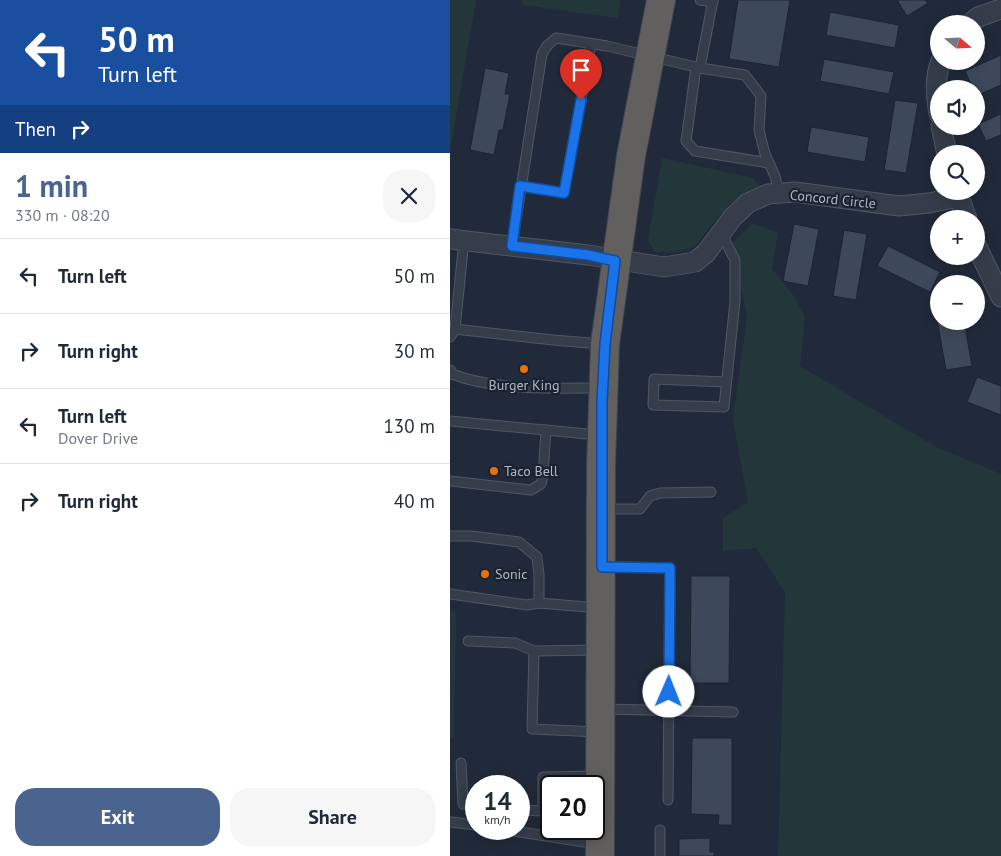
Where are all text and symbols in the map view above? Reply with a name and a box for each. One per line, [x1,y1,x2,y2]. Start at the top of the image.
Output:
north arrow [930,15,985,70]
map controls [930,15,985,330]
text: 50 m [98,16,175,62]
icon: left [15,20,80,85]
pin [560,49,602,100]
icon: arrive [567,56,595,84]
text: Turn left [98,60,177,88]
button: sound [930,80,985,135]
icon: right [66,115,94,143]
text: Then [15,117,56,141]
button: search [930,145,985,200]
text: 1 min [15,166,88,205]
button: close [383,170,435,222]
street label: Concord Circle [789,186,877,212]
text: 330 m · 08:20 [15,205,110,225]
button: + [930,210,985,265]
icon: left [15,262,43,290]
text: Turn left [58,264,127,288]
text: 50 m [394,264,435,288]
button: − [930,275,985,330]
icon: right [15,337,43,365]
text: Turn right [58,339,138,363]
text: 30 m [394,339,435,363]
marker: Burger King [518,363,530,375]
place label: Burger King [488,376,560,394]
text: Turn left [58,404,127,428]
icon: left [15,412,43,440]
text: 130 m [383,414,435,438]
text: Dover Drive [58,428,138,448]
place label: Taco Bell [504,462,558,480]
marker: Taco Bell [488,465,500,477]
icon: right [15,487,43,515]
text: Turn right [58,489,138,513]
text: 40 m [394,489,435,513]
place label: Sonic [495,565,528,583]
marker: Sonic [479,568,491,580]
position arrow [642,665,694,717]
speed limit sign: 20 [540,775,605,840]
text: 14 [483,785,512,817]
button: Exit [15,788,220,846]
button: Share [230,788,435,846]
text: km/h [484,812,511,827]

